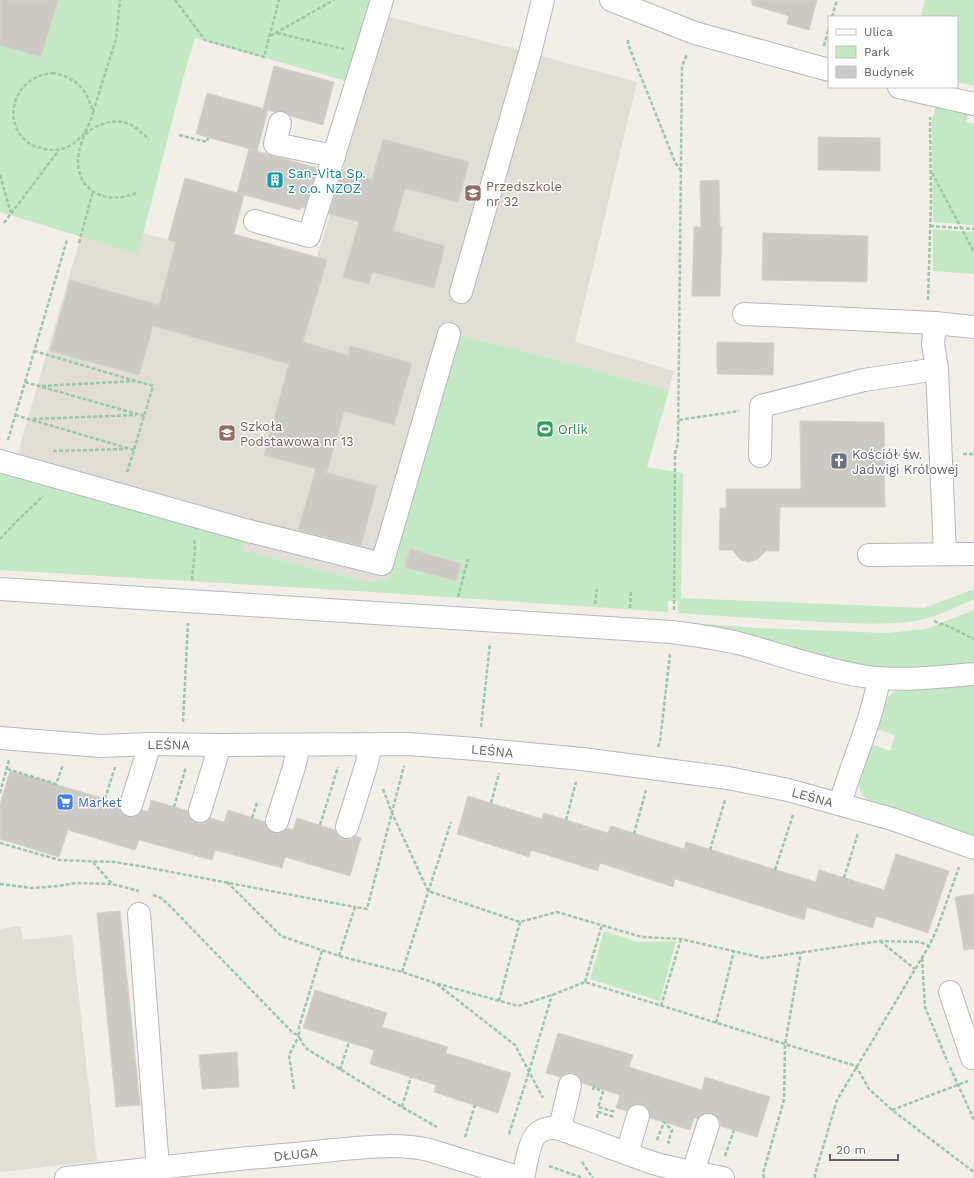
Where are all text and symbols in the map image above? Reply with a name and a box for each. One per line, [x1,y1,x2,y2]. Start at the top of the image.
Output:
legend [828,16,958,88]
text: Ulica [864,25,893,39]
text: Park [864,45,890,59]
text: Budynek [864,65,914,79]
place label: San-Vita Sp. z o.o. NZOZ [288,166,366,196]
building icon: San-Vita Sp. z o.o. NZOZ [265,170,285,190]
place label: Przedszkole nr 32 [486,179,562,209]
school or university icon: Przedszkole nr 32 [463,183,483,203]
place label: Szkoła Podstawowa nr 13 [240,419,354,449]
sports icon: Orlik [535,419,555,439]
place label: Orlik [558,422,588,437]
school or university icon: Szkoła Podstawowa nr 13 [217,423,237,443]
place label: Kościół św. Jadwigi Królowej [852,447,958,477]
church icon: Kościół św. Jadwigi Królowej [829,451,849,471]
street label: LEŚNA [147,736,190,753]
street label: LEŚNA [471,742,515,761]
street label: LEŚNA [790,784,835,810]
supermarket icon: Market [55,792,75,812]
place label: Market [78,795,122,810]
scale bar [830,1136,898,1162]
text: 20 m [836,1143,866,1157]
street label: DŁUGA [273,1145,319,1164]

